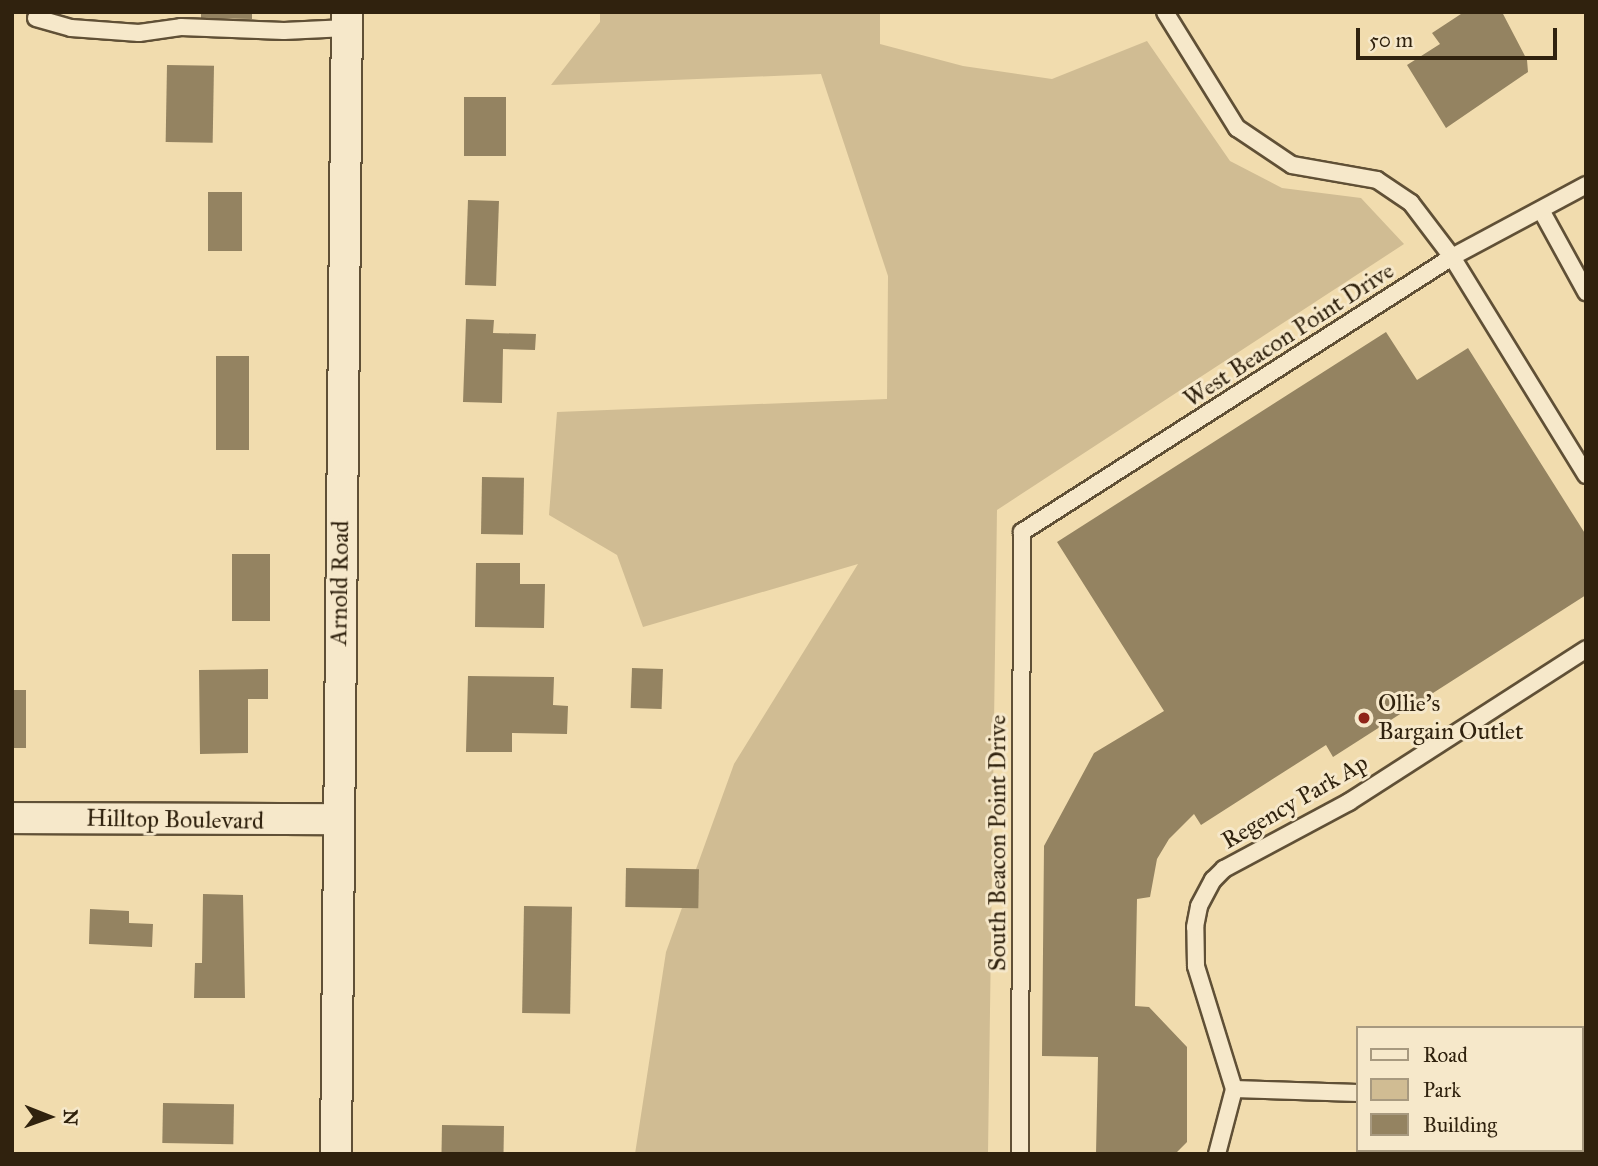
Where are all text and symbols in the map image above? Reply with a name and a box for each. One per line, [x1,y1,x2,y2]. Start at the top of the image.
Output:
scale bar [1360,14,1561,58]
text: 50 m [1369,27,1413,53]
street label: West Beacon Point Drive [1178,256,1400,414]
street label: Arnold Road [325,520,355,646]
place label: Ollie's Bargain Outlet [1378,690,1524,746]
marker: Ollie's Bargain Outlet [1356,710,1372,726]
street label: South Beacon Point Drive [984,715,1012,971]
street label: Regency Park Ap [1217,748,1373,856]
street label: Hilltop Boulevard [86,804,264,836]
legend [1356,1026,1584,1152]
text: Road [1423,1042,1468,1068]
text: Park [1423,1077,1461,1103]
north arrow [14,1082,84,1152]
text: N [59,1109,82,1126]
text: Building [1423,1112,1497,1138]

